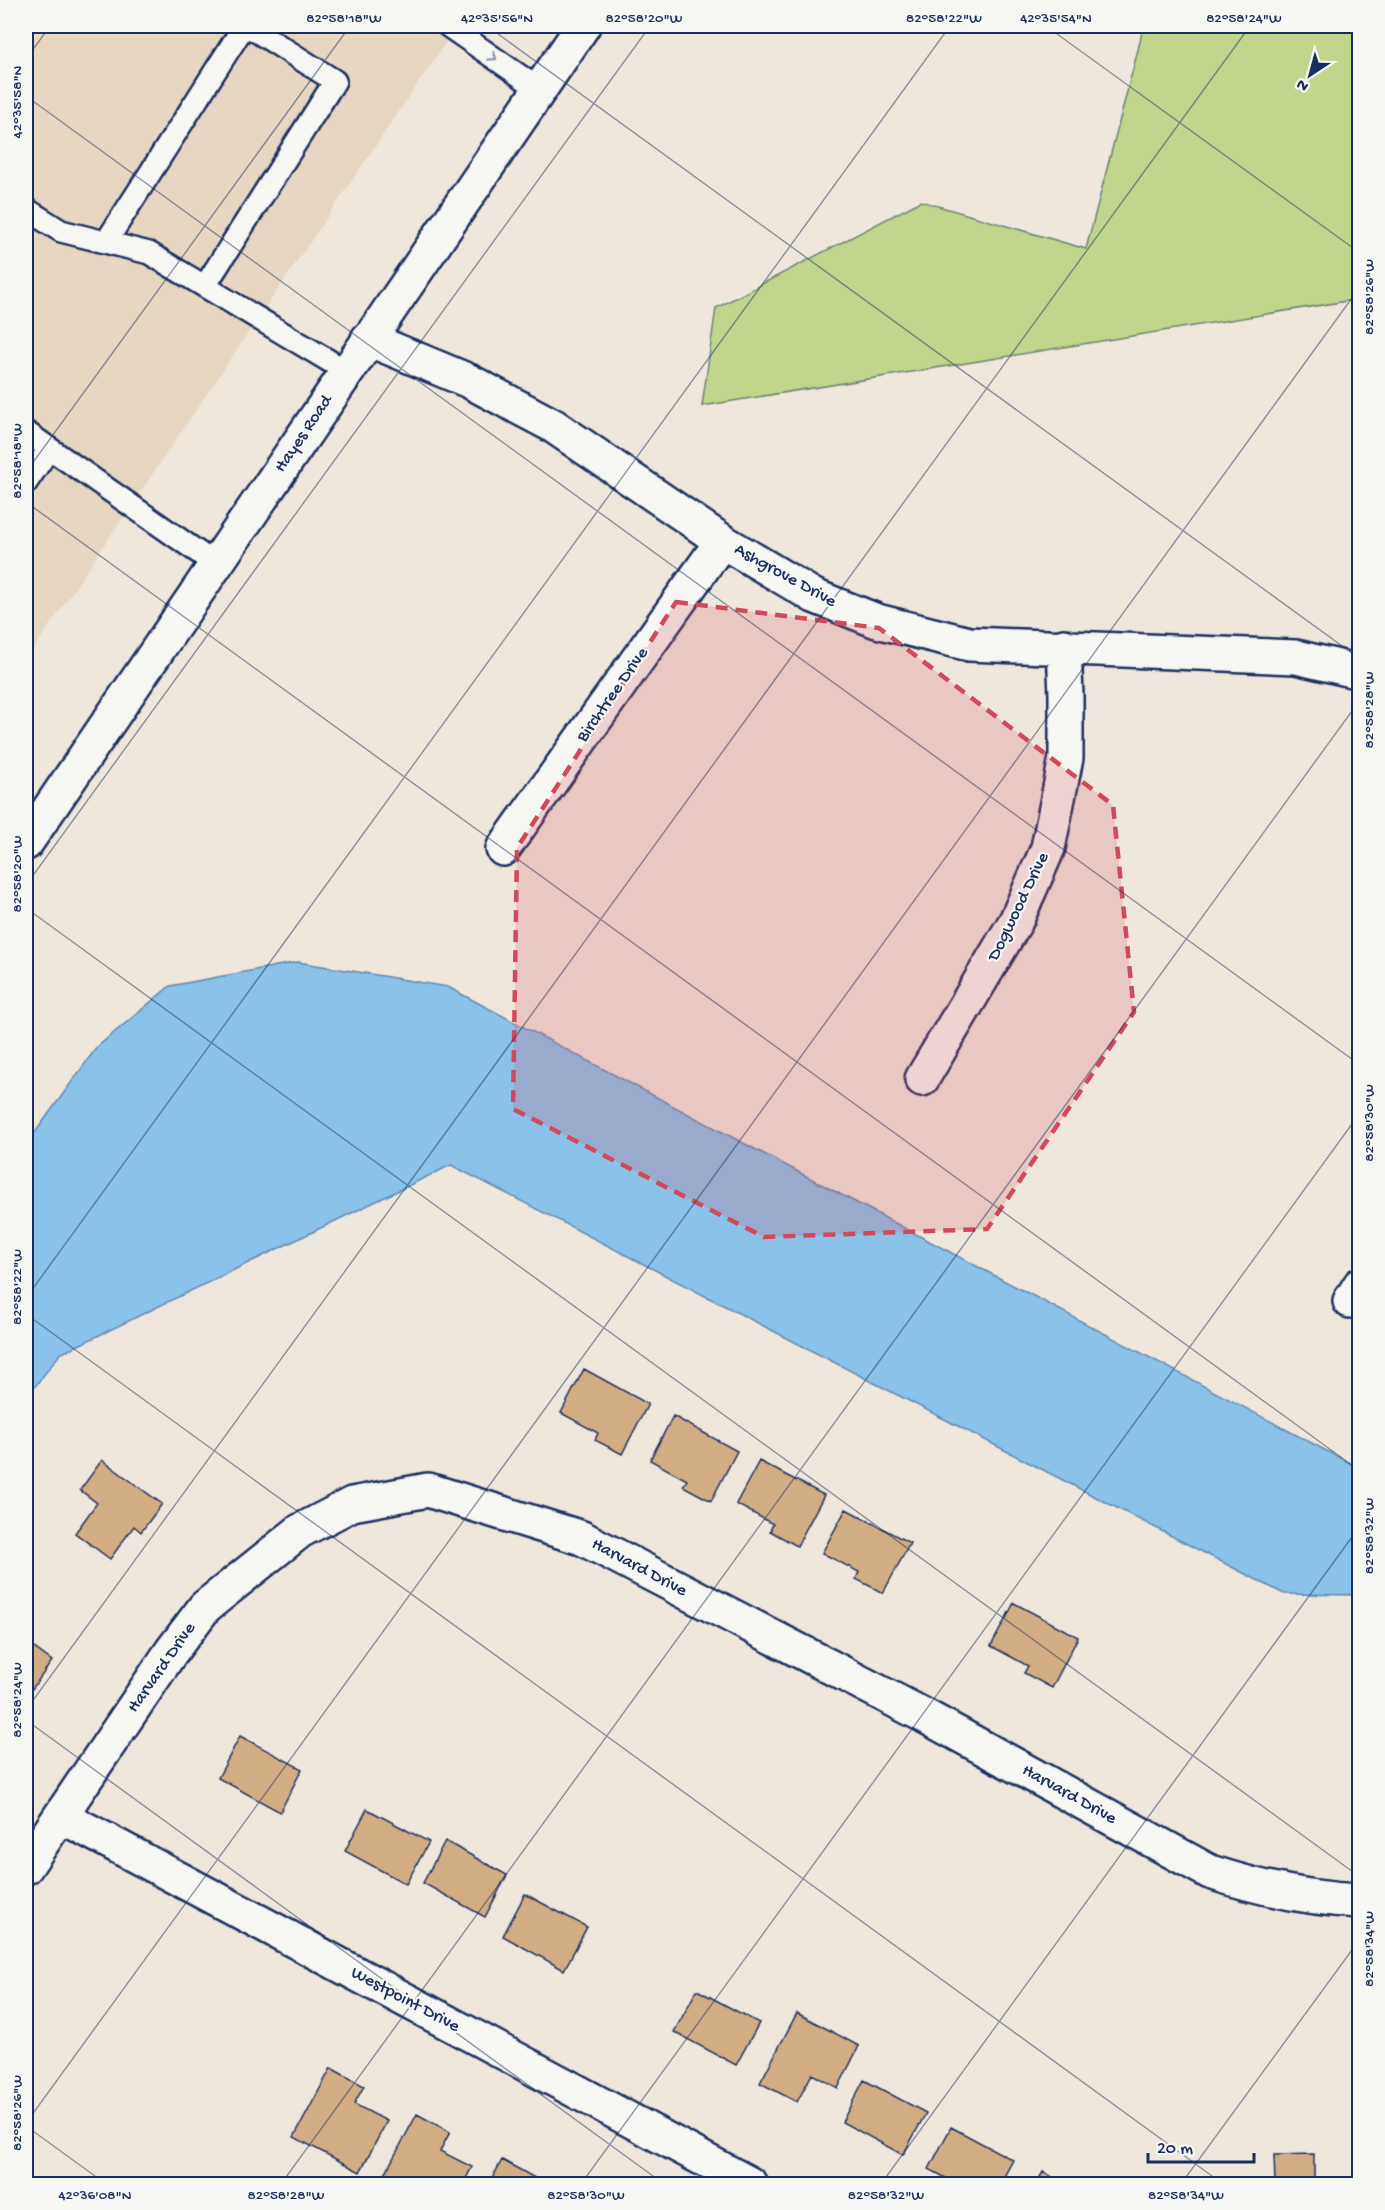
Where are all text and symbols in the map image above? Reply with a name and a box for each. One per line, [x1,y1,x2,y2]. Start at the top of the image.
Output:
text: 82°58'18"W [306,10,382,28]
text: 42°35'56"N [461,10,533,28]
text: 82°58'20"W [605,10,683,28]
text: 82°58'22"W [906,10,982,28]
text: 42°35'54"N [1020,10,1092,28]
text: 82°58'24"W [1206,10,1282,28]
north arrow [1280,45,1340,105]
one-way arrow [487,50,498,61]
text: 42°35'58"N [9,65,27,138]
text: N [1293,73,1313,95]
text: 82°58'26"W [1361,259,1379,335]
street label: Hayes Road [271,390,338,477]
text: 82°58'18"W [9,423,27,499]
street label: Ashgrove Drive [730,539,840,613]
street label: Birchtree Drive [572,643,654,747]
text: 82°58'28"W [1361,671,1379,748]
text: 82°58'20"W [9,835,27,913]
street label: Dogwood Drive [983,849,1055,966]
text: 82°58'30"W [1361,1084,1379,1162]
text: 82°58'22"W [9,1249,27,1325]
text: 82°58'32"W [1361,1498,1379,1574]
street label: Harvard Drive [588,1534,691,1602]
street label: Harvard Drive [123,1618,201,1717]
text: 82°58'24"W [9,1662,27,1738]
street label: Harvard Drive [1018,1760,1121,1830]
text: 82°58'34"W [1361,1911,1379,1987]
street label: Westpoint Drive [347,1963,464,2038]
text: 82°58'26"W [9,2075,27,2151]
scale bar [1148,2126,1254,2164]
text: 20 m [1157,2139,1193,2160]
text: 42°36'08"N [58,2187,132,2205]
text: 82°58'28"W [248,2187,325,2205]
text: 82°58'30"W [547,2187,625,2205]
text: 82°58'32"W [848,2187,924,2205]
text: 82°58'34"W [1148,2187,1224,2205]

